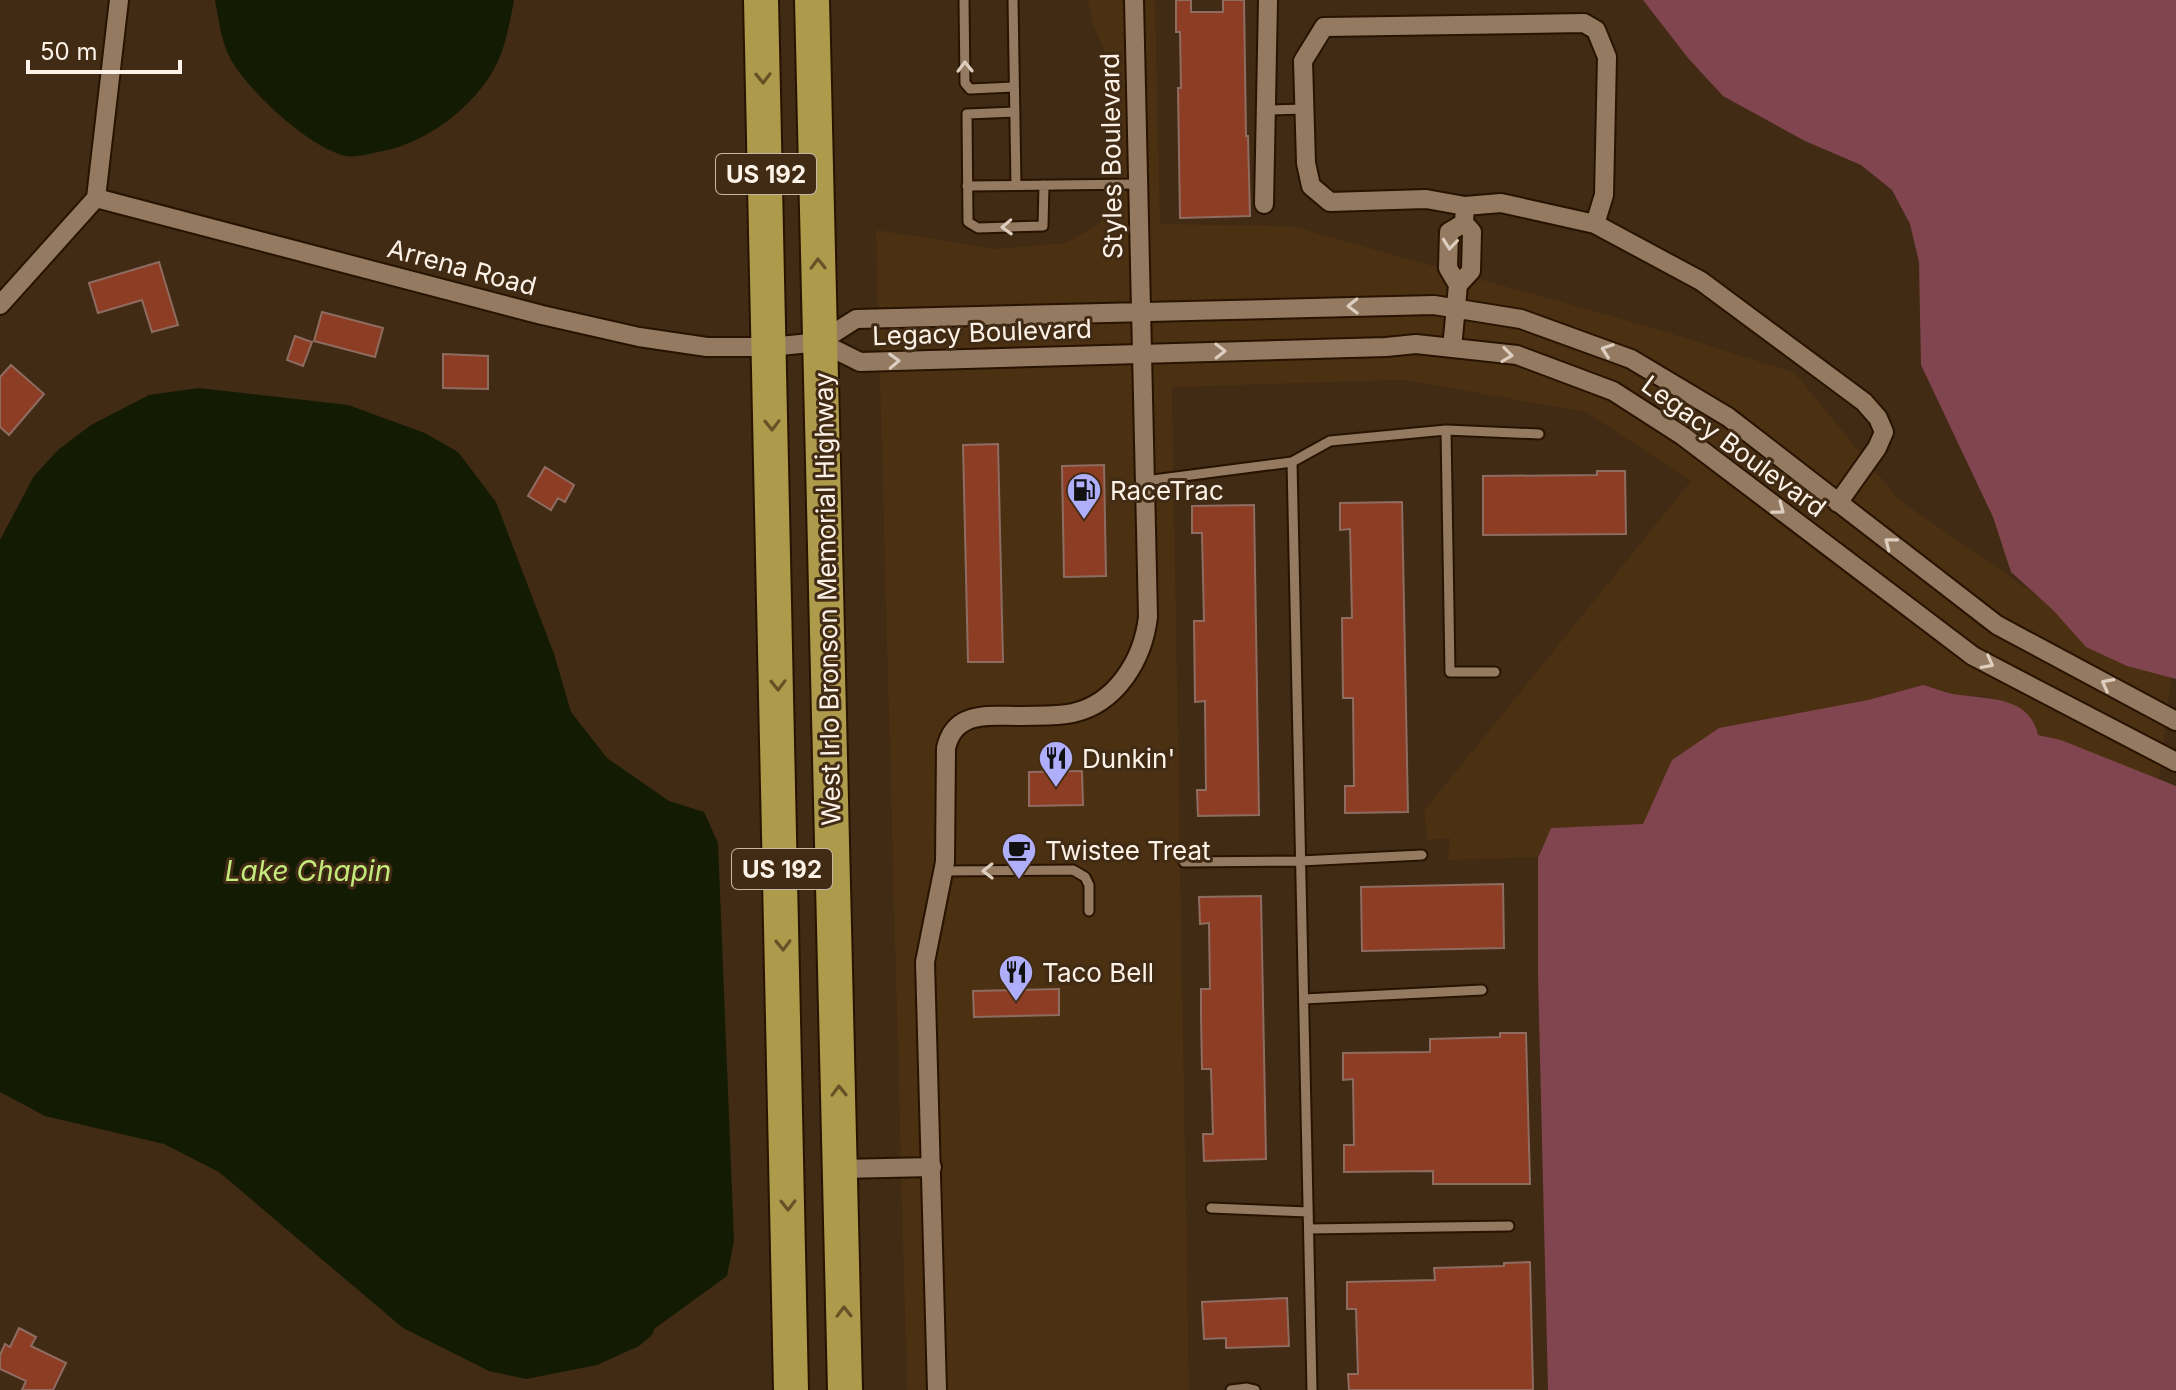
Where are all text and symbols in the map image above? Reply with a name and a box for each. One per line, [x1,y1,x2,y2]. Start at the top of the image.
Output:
scale bar [28,24,180,74]
text: 50 m [40,37,98,66]
street label: Styles Boulevard [1094,53,1128,259]
one-way arrow [956,60,974,73]
one-way arrow [755,72,772,85]
road number: US 192 [716,154,816,194]
one-way arrow [1000,219,1013,236]
street label: Arrena Road [384,232,540,302]
one-way arrow [1441,238,1458,251]
one-way arrow [810,257,827,270]
one-way arrow [1346,298,1359,315]
street label: Legacy Boulevard [872,313,1092,351]
one-way arrow [1214,343,1227,360]
one-way arrow [1600,344,1614,360]
one-way arrow [1500,345,1514,362]
one-way arrow [888,352,901,369]
street label: Legacy Boulevard [1636,369,1832,523]
street label: West Irlo Bronson Memorial Highway [808,372,846,826]
one-way arrow [763,419,780,432]
fuel station icon: RaceTrac [1065,471,1103,521]
place label: RaceTrac [1110,475,1224,506]
one-way arrow [1770,499,1785,513]
one-way arrow [1884,538,1899,552]
one-way arrow [1979,654,1994,669]
one-way arrow [769,679,786,692]
one-way arrow [2101,679,2116,694]
restaurant icon: Dunkin' [1037,739,1075,789]
place label: Dunkin' [1082,743,1175,774]
cafe icon: Twistee Treat [1000,831,1038,881]
place label: Twistee Treat [1045,835,1211,866]
road number: US 192 [732,849,832,889]
water label: Lake Chapin [225,854,391,888]
one-way arrow [981,862,994,880]
one-way arrow [774,939,792,952]
restaurant icon: Taco Bell [997,953,1035,1003]
place label: Taco Bell [1042,957,1154,988]
one-way arrow [830,1084,847,1097]
one-way arrow [779,1199,797,1212]
one-way arrow [835,1305,852,1318]

